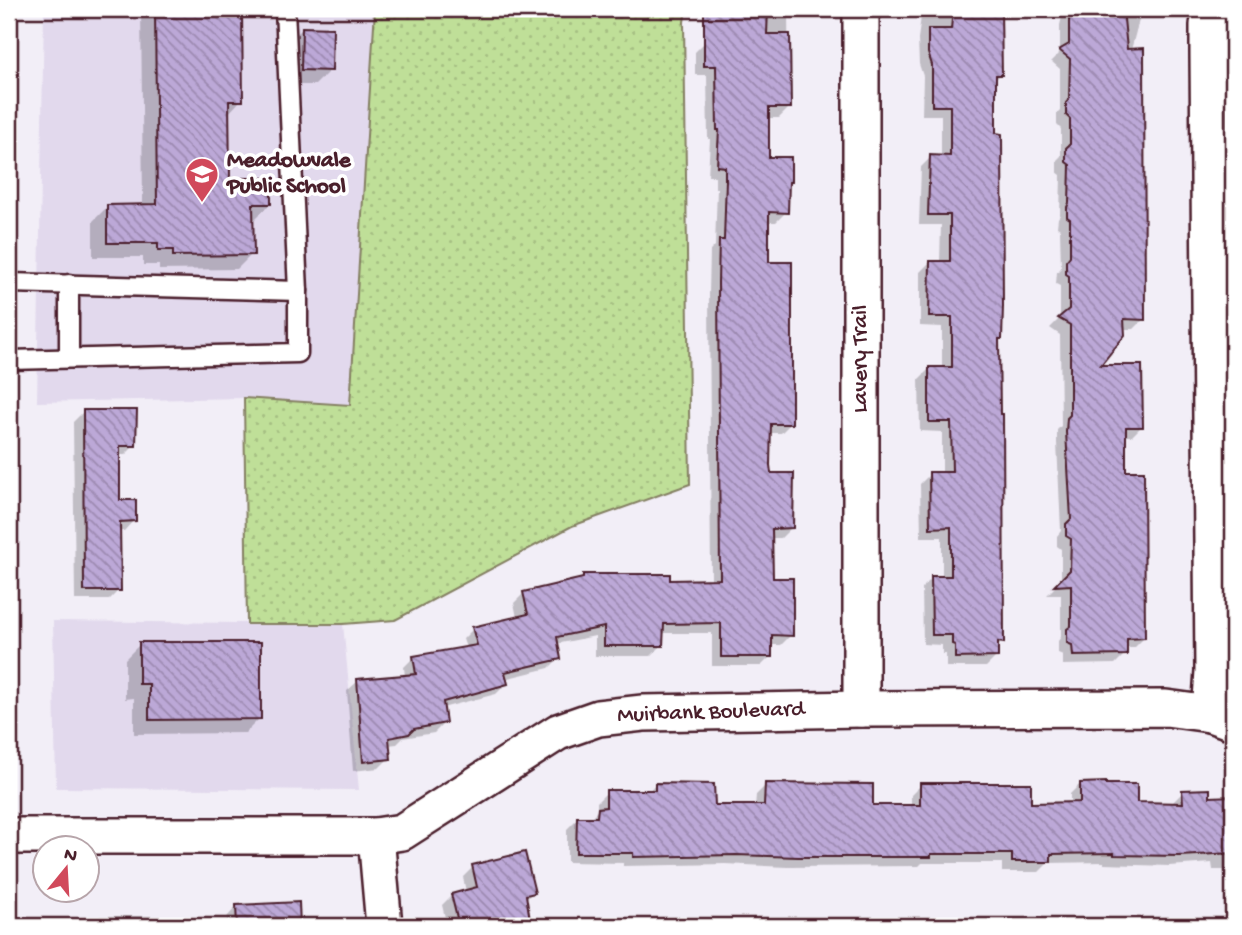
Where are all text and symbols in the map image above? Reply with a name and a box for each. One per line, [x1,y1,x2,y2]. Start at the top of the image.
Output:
place label: Meadowvale Public School [225,148,352,201]
school or university icon: Meadowvale Public School [183,155,221,204]
street label: Lavery Trail [848,305,875,413]
street label: Muirbank Boulevard [617,696,807,730]
north arrow [32,834,102,904]
text: N [61,843,80,869]

